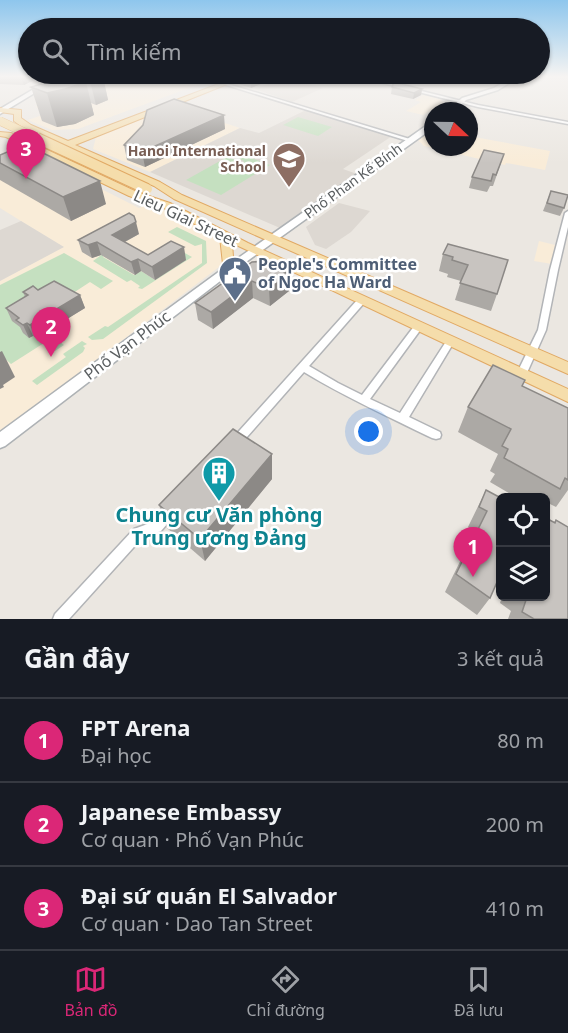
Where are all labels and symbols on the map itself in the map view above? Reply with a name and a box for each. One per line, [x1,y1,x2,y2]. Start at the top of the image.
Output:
north arrow [424,102,478,156]
pin: 3 [6,130,46,179]
street label: Phố Phan Kế Bính [300,139,406,223]
place label: Hanoi International School [128,141,266,176]
school or university icon: Hanoi International School [271,141,307,188]
street label: Lieu Giai Street [130,184,242,252]
place label: People's Committee of Ngoc Ha Ward [258,253,417,293]
public building icon: People's Committee of Ngoc Ha Ward [217,255,253,302]
street label: Phố Vạn Phúc [79,305,175,385]
pin: 2 [32,308,70,357]
your location [354,417,383,446]
building icon: Chung cư Văn phòng Trung ương Đảng [201,455,237,502]
place label: Chung cư Văn phòng Trung ương Đảng [116,501,322,551]
pin: 1 [454,528,492,577]

